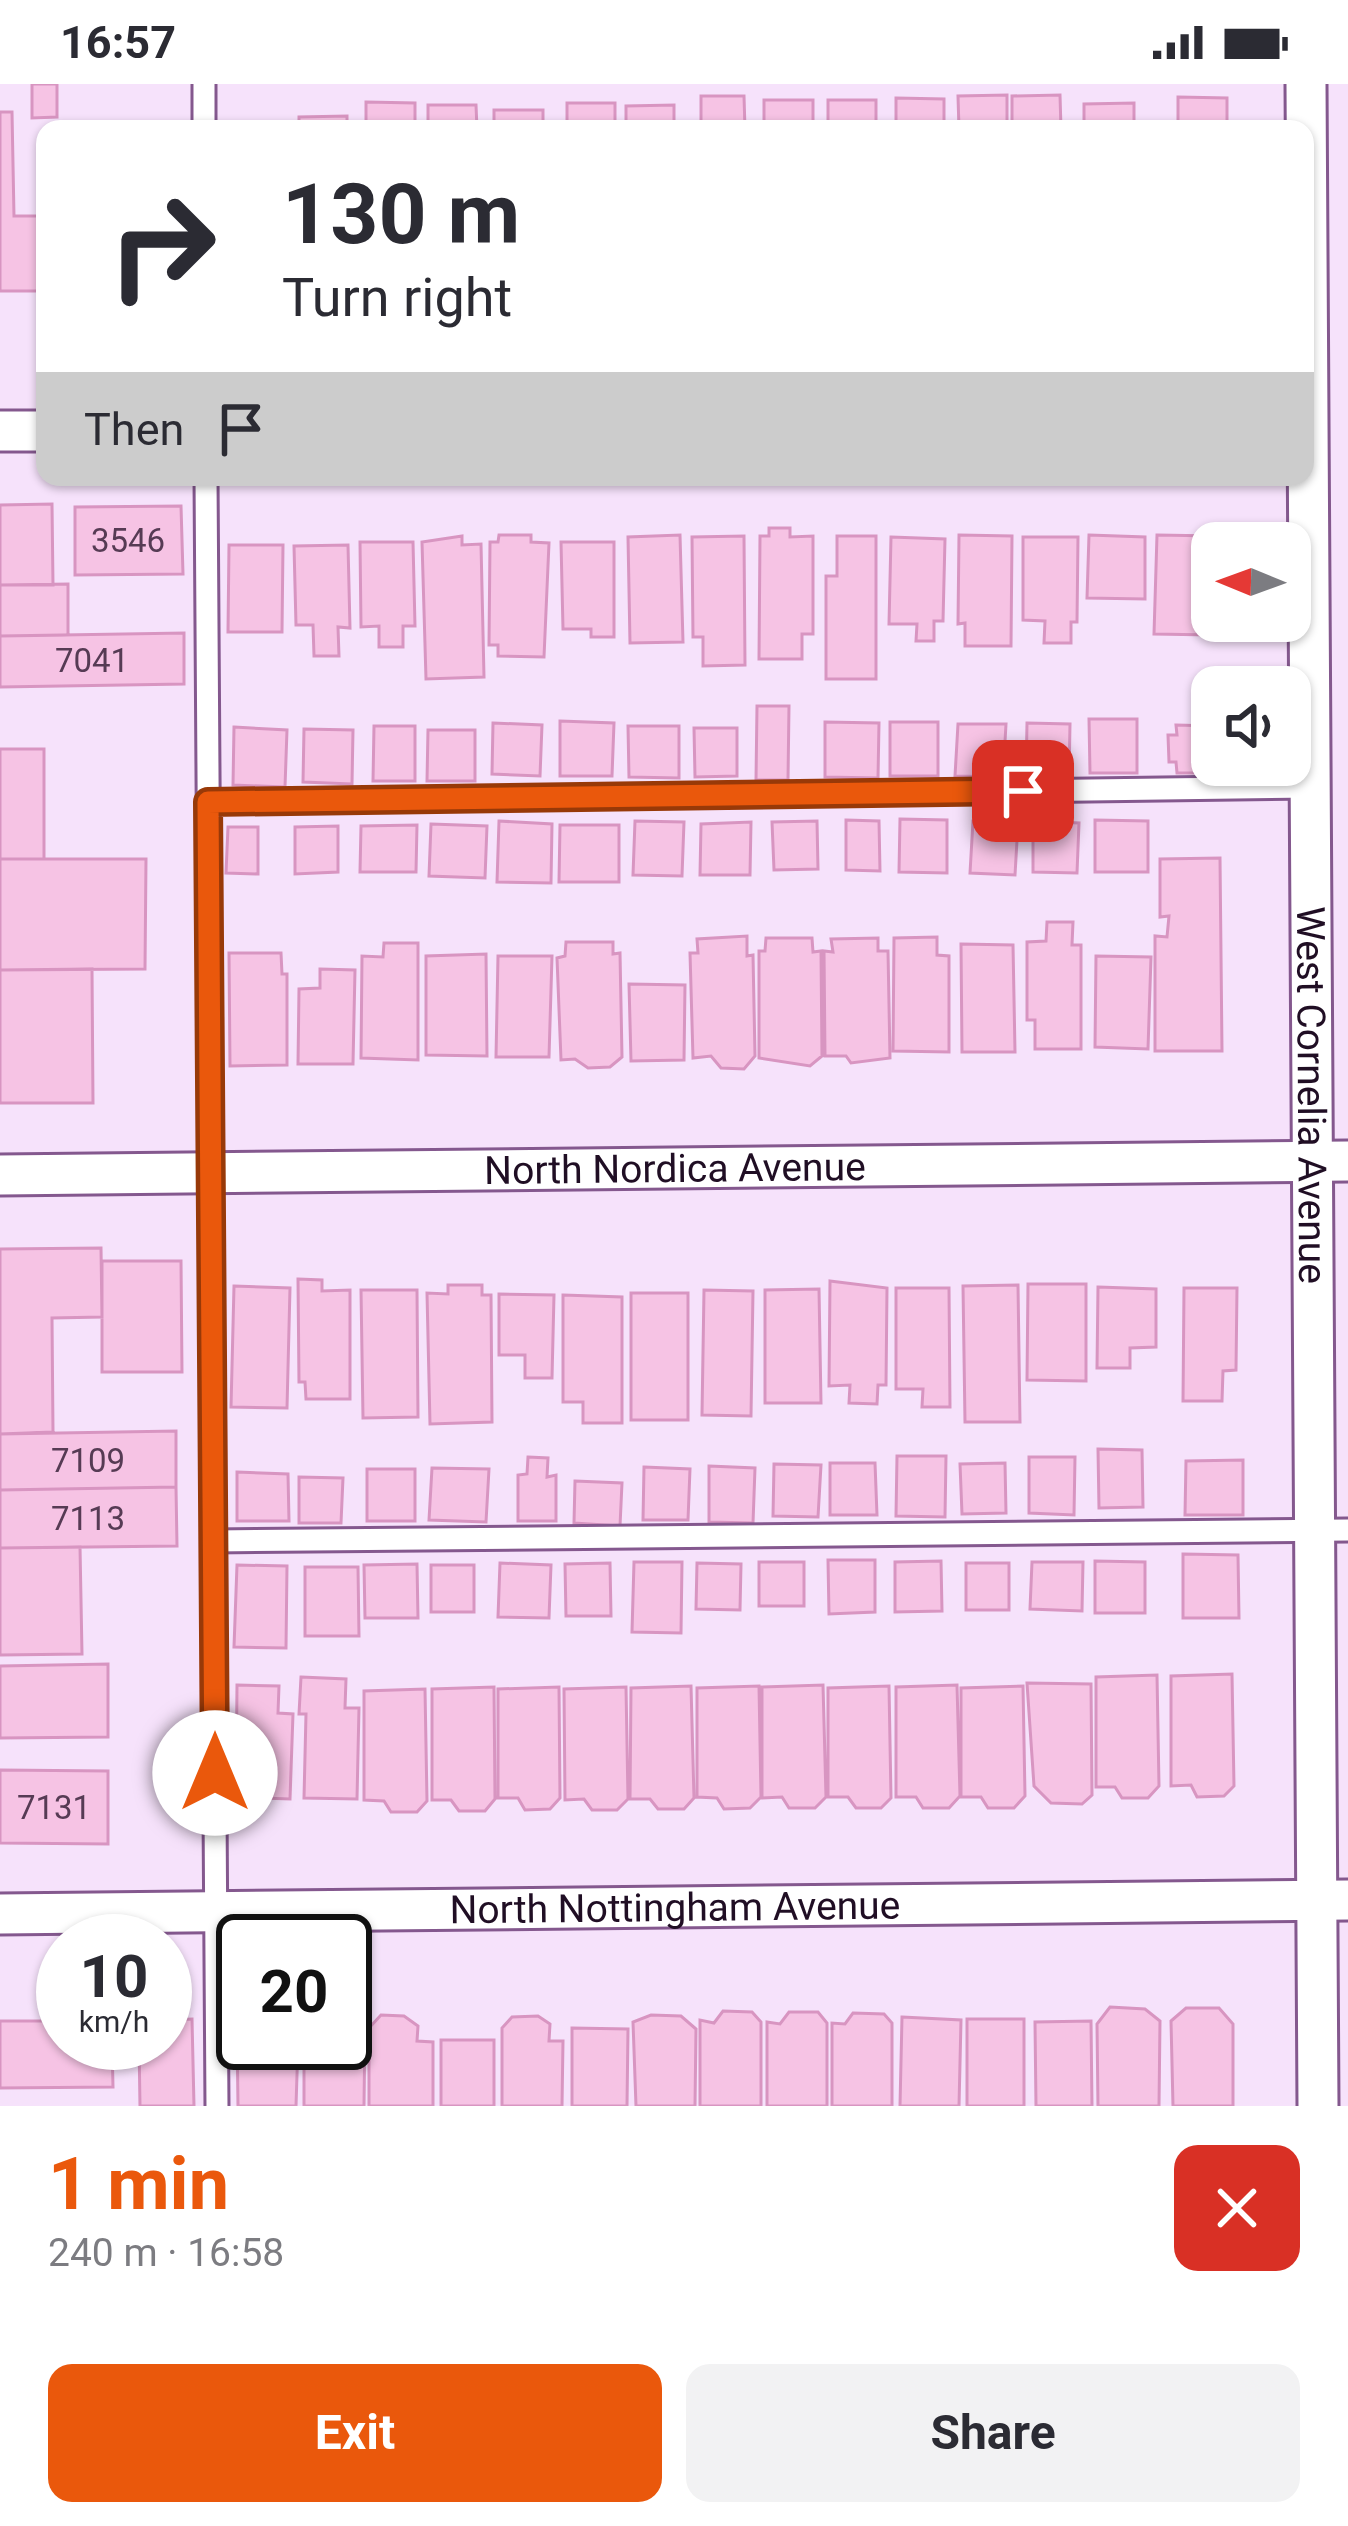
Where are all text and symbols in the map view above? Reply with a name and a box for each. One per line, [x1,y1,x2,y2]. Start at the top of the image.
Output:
text: 16:57 [60,16,176,69]
text: 130 m [282,165,520,264]
icon: right [84,168,240,324]
text: Turn right [282,266,512,329]
icon: arrive [208,396,274,462]
text: Then [84,403,184,456]
house number: 3546 [91,521,165,560]
north arrow [1191,522,1311,642]
map controls [1191,522,1311,786]
house number: 7041 [55,641,129,680]
button: sound [1191,666,1311,786]
pin [972,740,1074,842]
icon: arrive [990,758,1056,824]
street label: West Cornelia Avenue [1287,906,1335,1284]
street label: North Nordica Avenue [484,1144,866,1194]
house number: 7109 [51,1441,125,1480]
house number: 7113 [51,1499,125,1538]
position arrow [152,1710,278,1836]
house number: 7131 [17,1788,91,1827]
street label: North Nottingham Avenue [449,1883,901,1933]
speed limit sign: 20 [216,1914,372,2070]
text: 10 [80,1941,148,2012]
text: km/h [79,2004,149,2039]
text: 1 min [48,2142,229,2227]
button: close [1174,2145,1300,2271]
text: 240 m · 16:58 [48,2230,284,2276]
button: Exit [48,2364,662,2502]
button: Share [686,2364,1300,2502]

